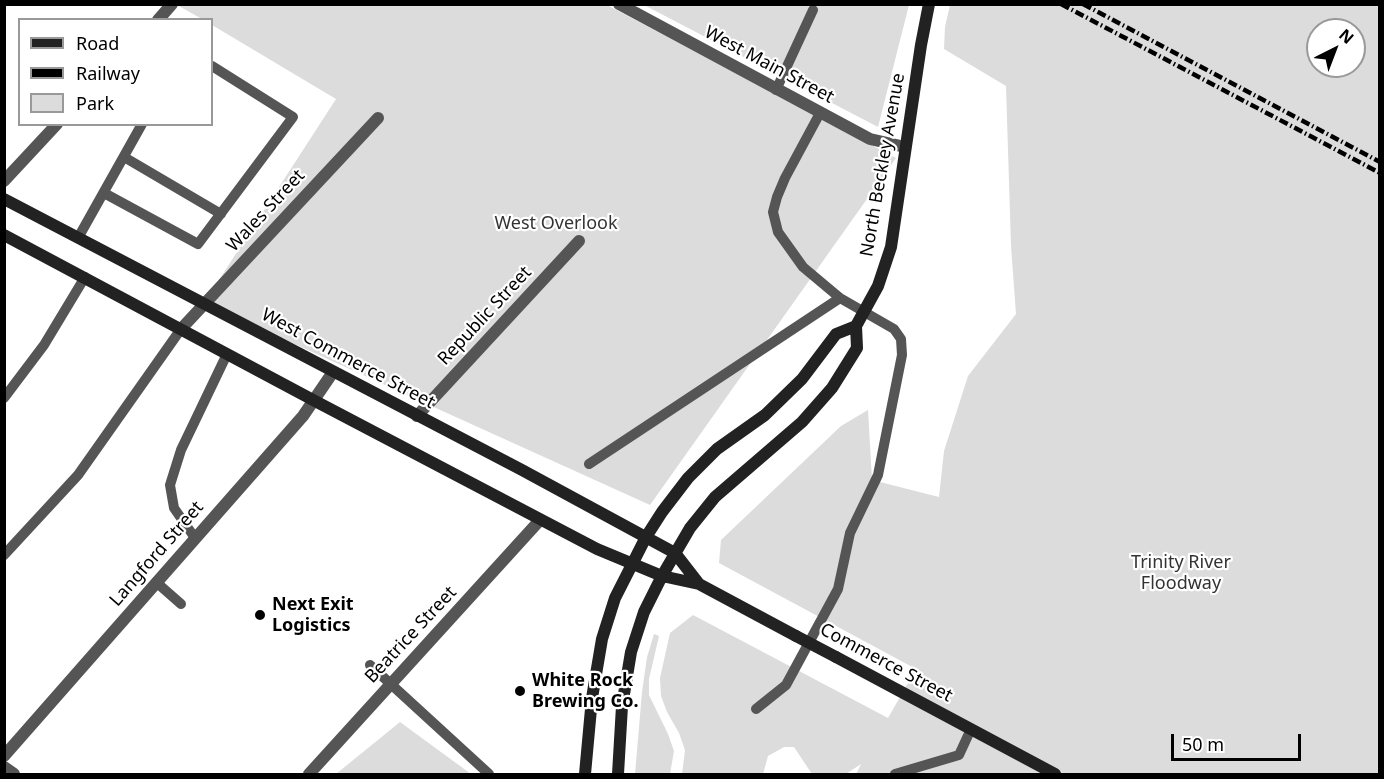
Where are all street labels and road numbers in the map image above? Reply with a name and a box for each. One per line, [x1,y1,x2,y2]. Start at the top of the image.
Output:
street label: West Main Street [701,22,837,108]
street label: North Beckley Avenue [856,72,910,258]
street label: Wales Street [222,165,310,257]
street label: Republic Street [434,262,536,370]
street label: West Commerce Street [258,304,438,414]
street label: Langford Street [106,497,208,611]
street label: Beatrice Street [361,582,461,688]
street label: Commerce Street [816,619,956,707]

